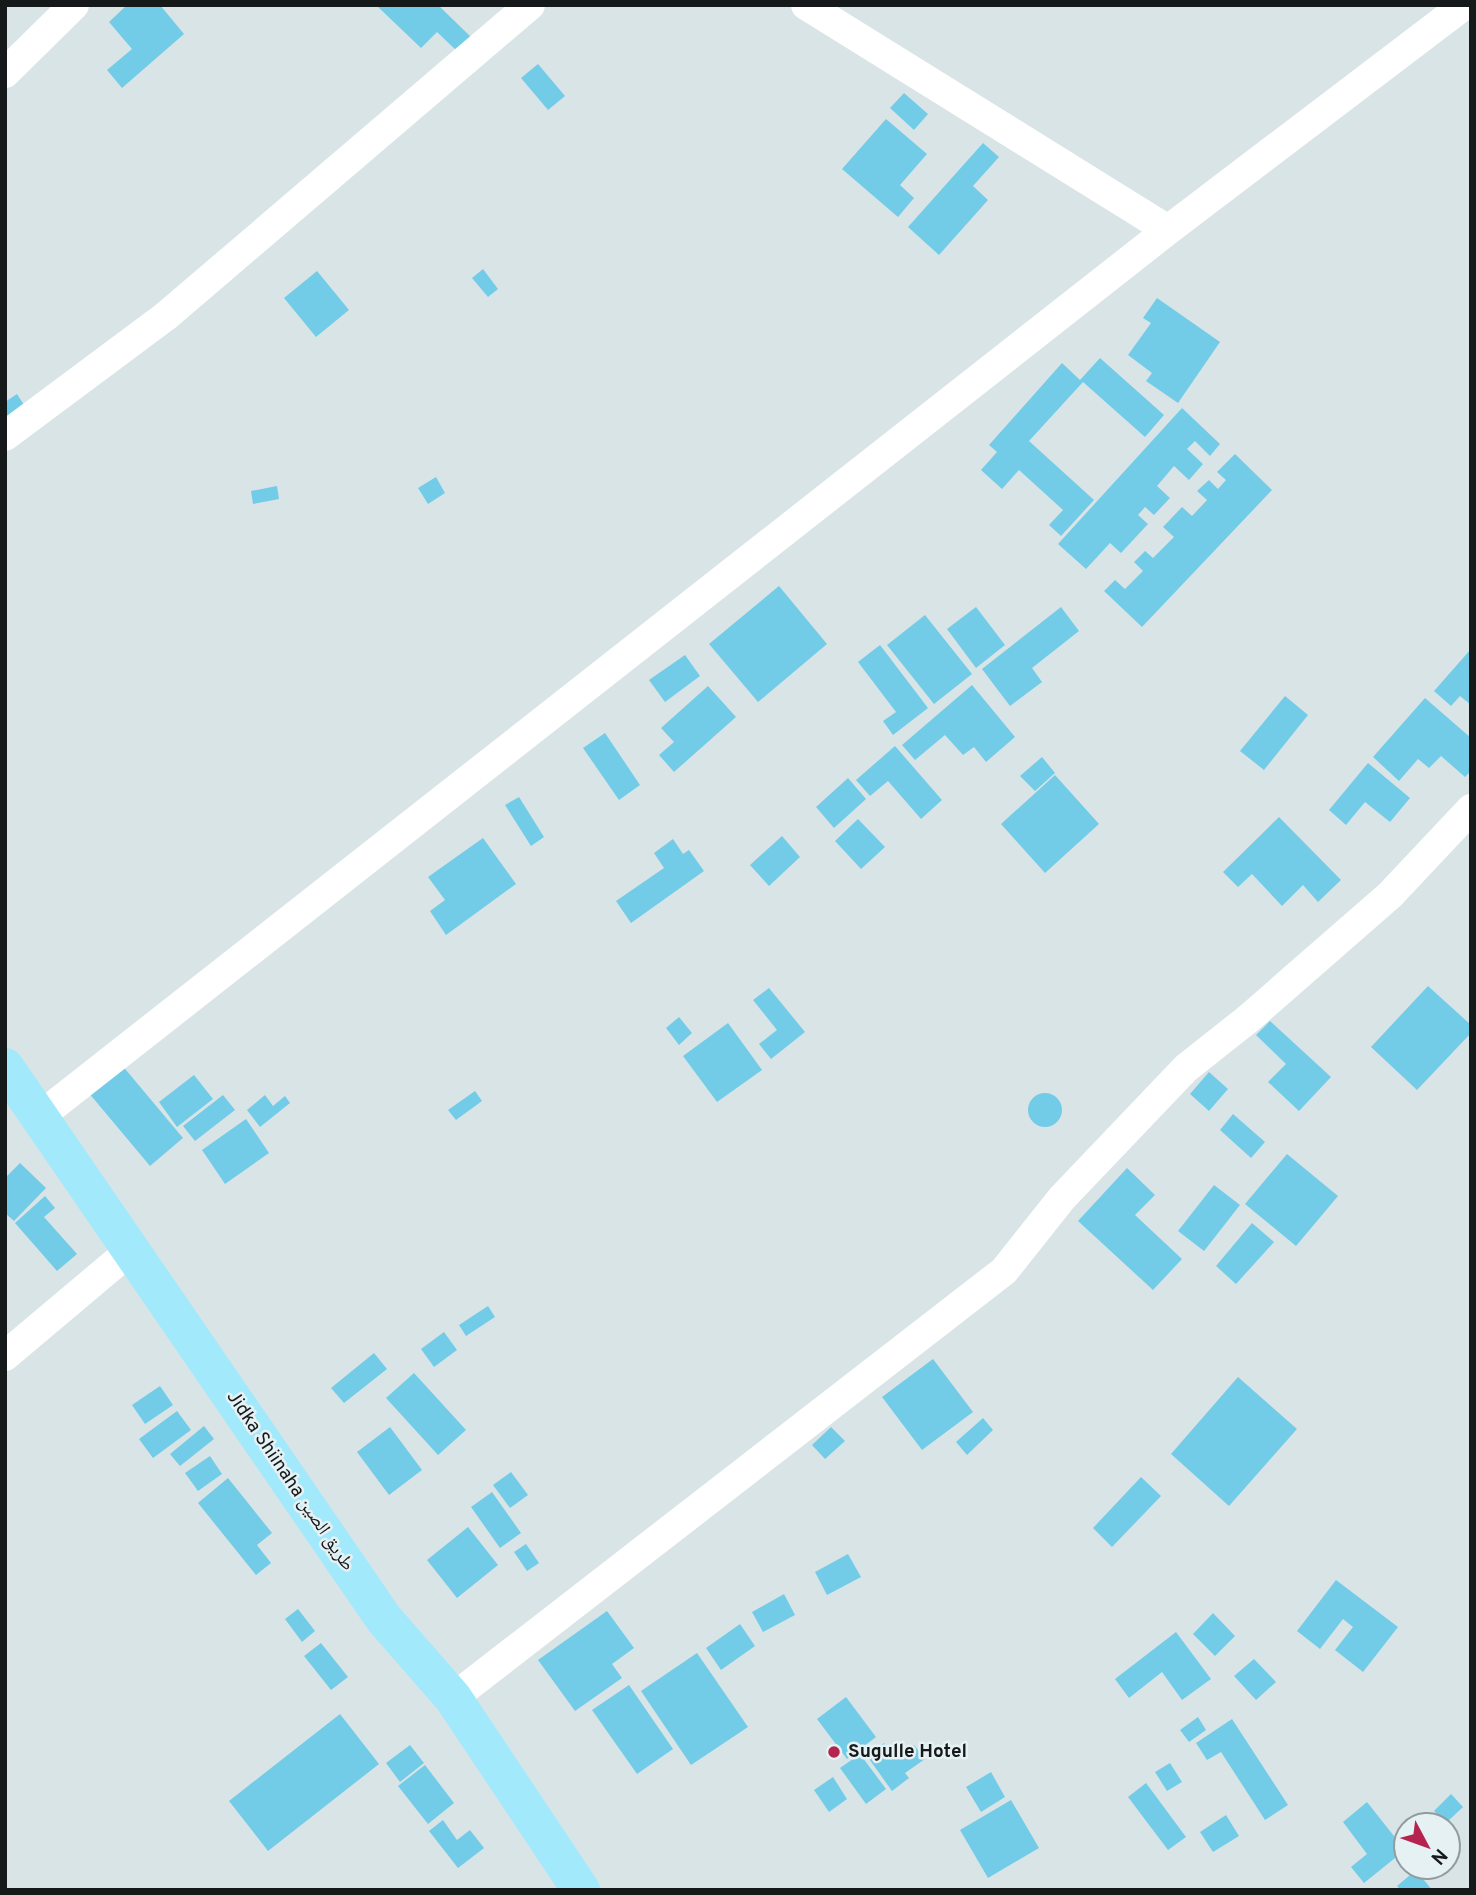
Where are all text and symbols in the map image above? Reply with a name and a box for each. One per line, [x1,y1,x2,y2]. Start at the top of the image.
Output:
street label: Jidka Shiinaha طريق الصين [221,1386,359,1576]
place label: Sugulle Hotel [848,1740,967,1764]
marker: Sugulle Hotel [826,1744,842,1760]
north arrow [1392,1811,1462,1881]
text: N [1425,1843,1452,1869]

